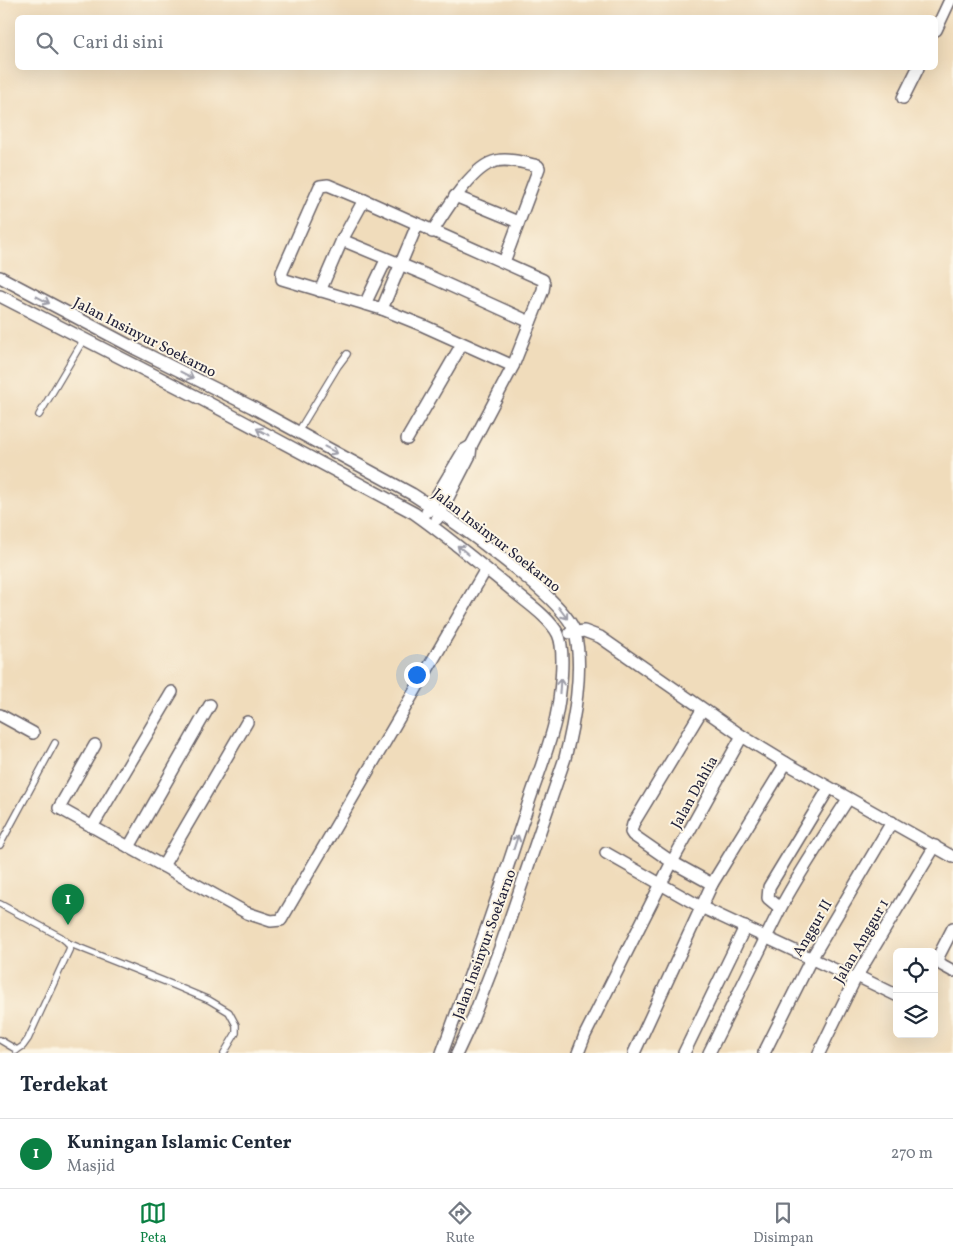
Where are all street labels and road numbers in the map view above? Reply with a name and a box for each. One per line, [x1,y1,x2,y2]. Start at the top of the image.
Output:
street label: Jalan Insinyur Soekarno [69,293,219,384]
street label: Jalan Insinyur Soekarno [427,484,565,598]
street label: Jalan Dahlia [667,753,724,833]
street label: Jalan Insinyur Soekarno [449,867,522,1022]
street label: Jalan Anggur 1 [830,895,895,988]
street label: Anggur II [788,896,838,961]

